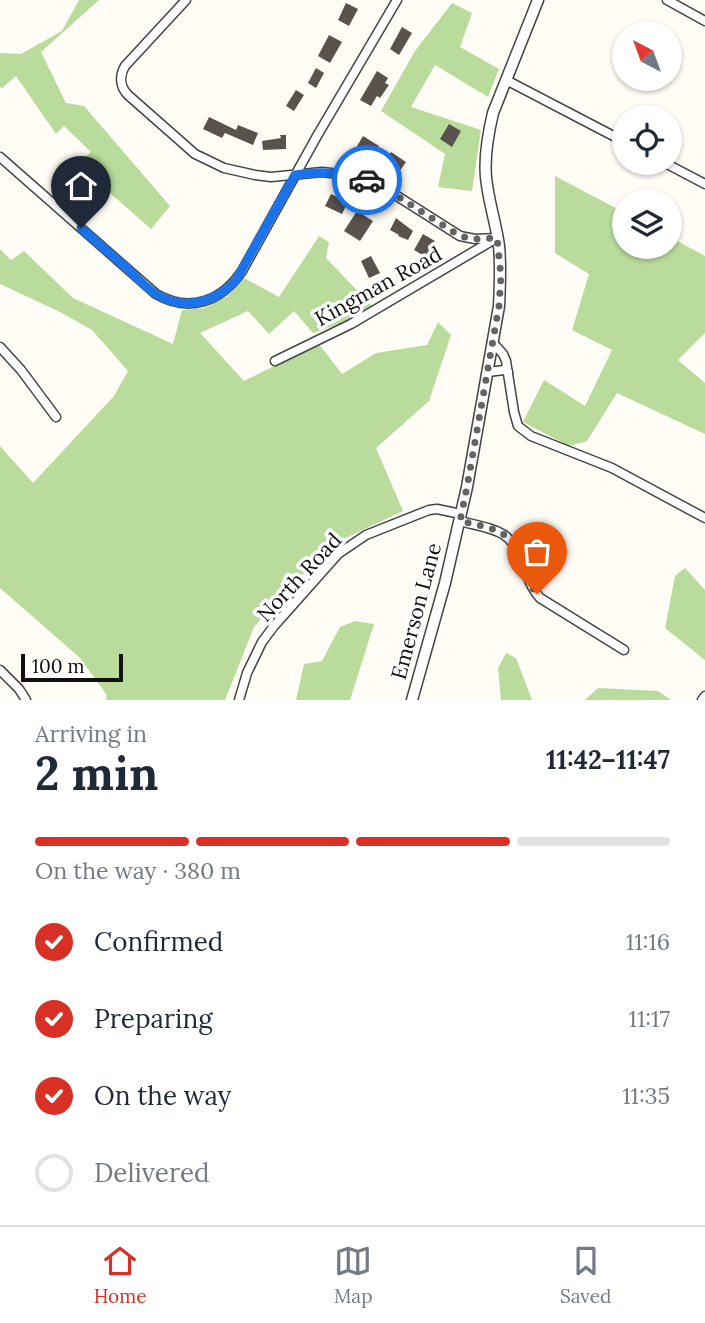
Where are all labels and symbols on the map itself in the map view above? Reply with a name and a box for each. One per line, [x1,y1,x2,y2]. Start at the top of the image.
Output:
north arrow [612,21,682,91]
courier [332,145,402,215]
pin [51,156,111,228]
street label: Kingman Road [310,240,446,332]
pin [507,522,567,594]
street label: North Road [251,527,347,627]
street label: Emerson Lane [385,540,447,682]
scale bar [21,651,122,683]

